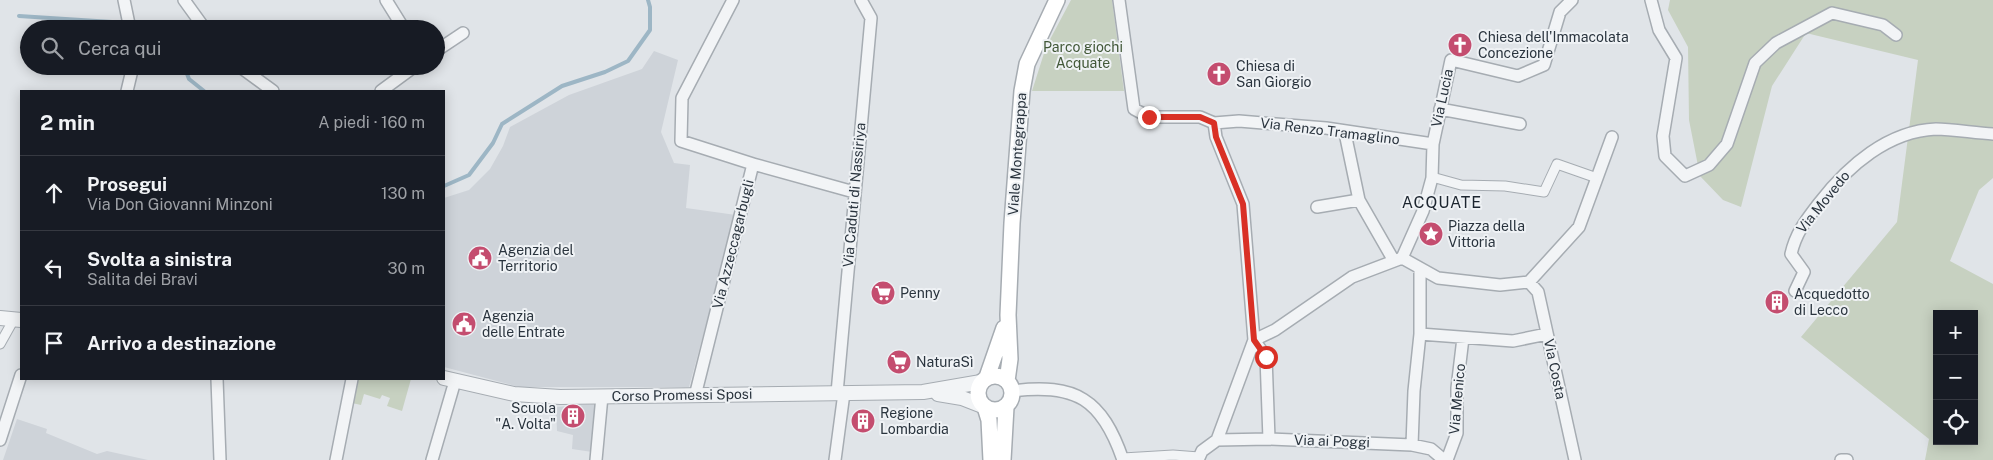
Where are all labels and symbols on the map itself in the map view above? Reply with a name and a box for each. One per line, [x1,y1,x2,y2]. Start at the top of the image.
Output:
place label: Chiesa dell'Immacolata Concezione [1478,29,1629,61]
church icon: Chiesa dell'Immacolata Concezione [1447,32,1473,58]
park label: Parco giochi Acquate [1043,39,1123,71]
place label: Chiesa di San Giorgio [1236,58,1312,90]
church icon: Chiesa di San Giorgio [1206,61,1232,87]
street label: Via Lucia [1428,67,1456,129]
street label: Viale Montegrappa [1005,92,1029,216]
route end [1138,106,1161,129]
street label: Via Renzo Tramaglino [1259,115,1401,147]
street label: Via Caduti di Nassiriya [840,122,868,268]
street label: Via Movedo [1793,168,1853,236]
street label: Via Azzeccagarbugli [709,178,757,310]
district label: ACQUATE [1402,193,1482,212]
place label: Piazza della Vittoria [1448,218,1525,250]
place icon: Piazza della Vittoria [1418,221,1444,247]
place label: Agenzia del Territorio [498,242,574,274]
public building icon: Agenzia del Territorio [467,245,493,271]
supermarket icon: Penny [870,280,896,306]
place label: Penny [900,285,941,301]
place label: Acquedotto di Lecco [1794,286,1870,318]
building icon: Acquedotto di Lecco [1764,289,1790,315]
place label: Agenzia delle Entrate [482,308,565,340]
public building icon: Agenzia delle Entrate [451,311,477,337]
street label: Via Costa [1541,337,1569,401]
route start [1255,346,1278,369]
supermarket icon: NaturaSì [886,349,912,375]
place label: NaturaSì [916,354,973,370]
street label: Via Menico [1446,363,1468,435]
street label: Corso Promessi Sposi [612,386,752,404]
place label: Scuola "A. Volta" [495,400,556,432]
building icon: Scuola "A. Volta" [560,403,586,429]
place label: Regione Lombardia [880,405,949,437]
building icon: Regione Lombardia [850,408,876,434]
street label: Via ai Poggi [1294,432,1370,450]

